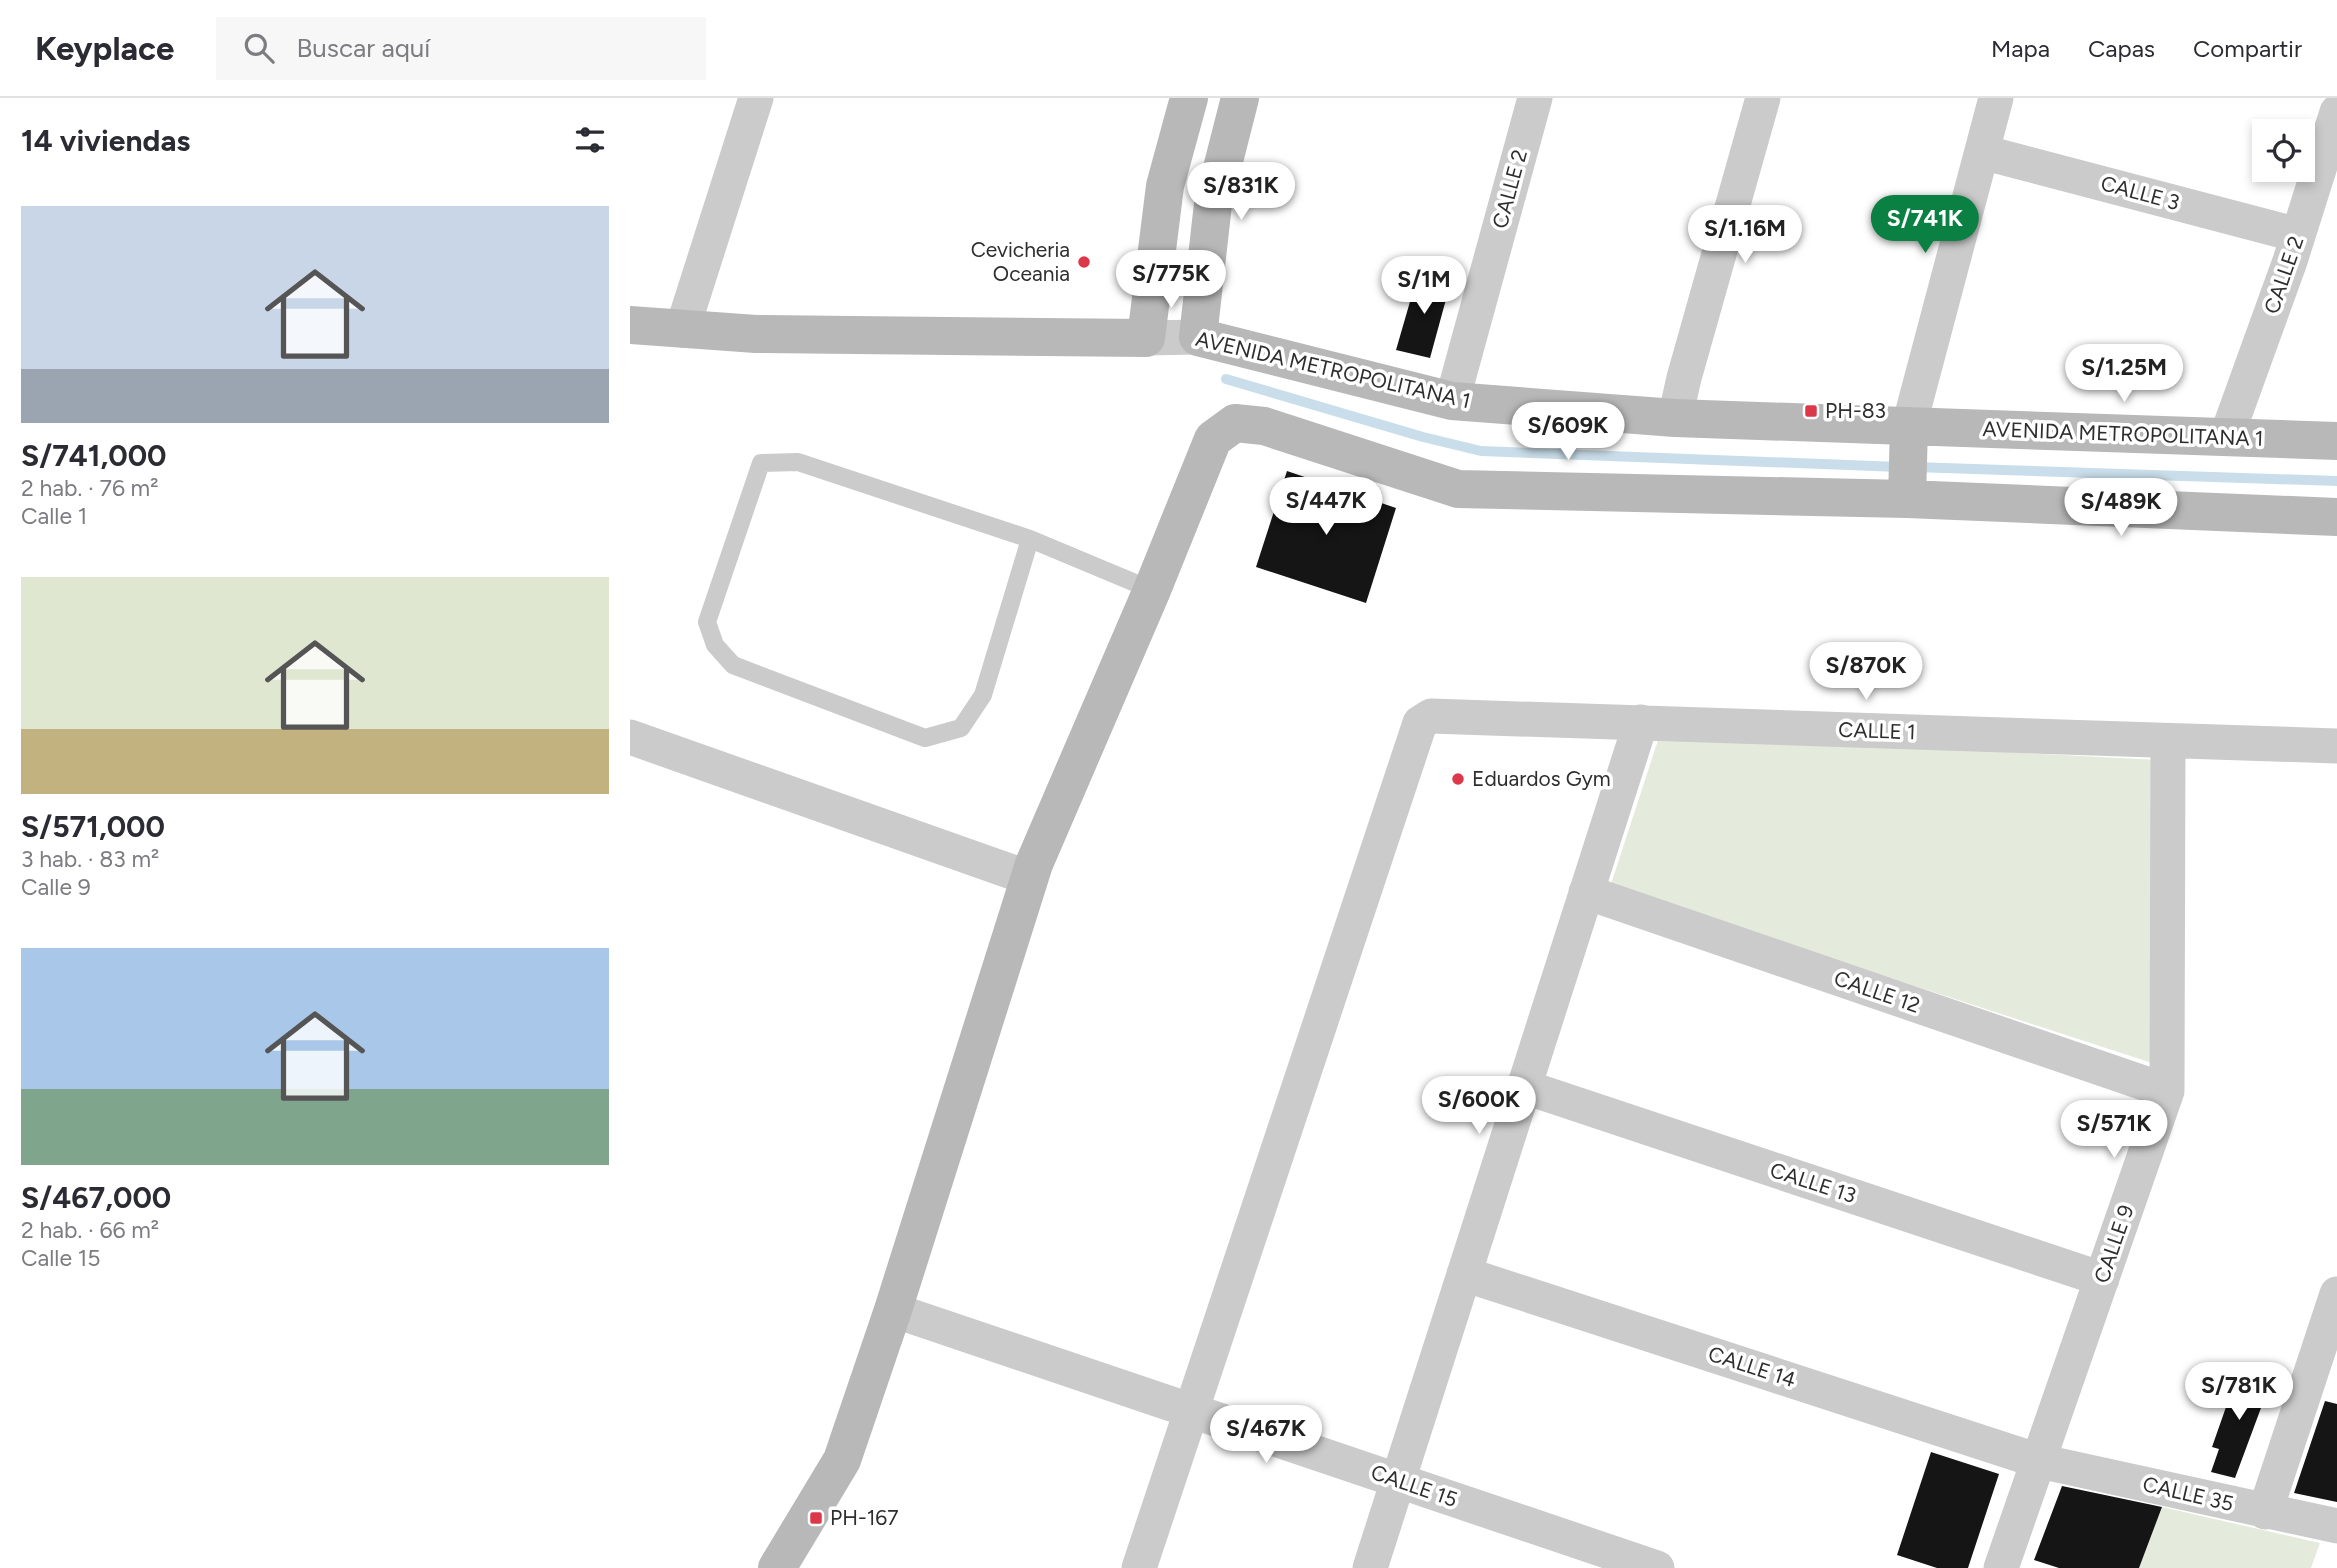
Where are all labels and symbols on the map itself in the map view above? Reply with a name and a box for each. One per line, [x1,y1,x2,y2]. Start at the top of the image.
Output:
street label: CALLE 2 [1487,147,1532,231]
pin: S/831K [1184,162,1298,222]
street label: CALLE 3 [2098,170,2182,215]
pin: S/741K [1868,195,1982,255]
pin: S/1.16M [1680,206,1810,265]
street label: CALLE 2 [2259,233,2308,317]
place label: Cevicheria Oceania [971,237,1070,286]
pin: S/775K [1114,250,1228,310]
marker: Cevicheria Oceania [1076,254,1092,270]
pin: S/1M [1383,256,1465,316]
street label: AVENIDA METROPOLITANA 1 [1193,326,1473,413]
pin: S/1.25M [2059,344,2189,404]
place label: PH-83 [1825,398,1886,423]
pin: S/609K [1511,402,1625,462]
marker: PH-83 [1803,403,1819,419]
street label: AVENIDA METROPOLITANA 1 [1982,416,2264,451]
pin: S/447K [1269,478,1383,537]
pin: S/489K [2064,478,2178,538]
pin: S/870K [1809,642,1923,702]
street label: CALLE 1 [1838,717,1916,744]
place label: Eduardos Gym [1472,766,1611,791]
marker: Eduardos Gym [1450,771,1466,787]
street label: CALLE 12 [1831,965,1923,1018]
pin: S/600K [1422,1076,1536,1136]
pin: S/571K [2057,1100,2171,1160]
street label: CALLE 13 [1767,1157,1859,1208]
street label: CALLE 9 [2089,1202,2138,1286]
street label: CALLE 14 [1705,1341,1799,1392]
pin: S/781K [2182,1362,2296,1422]
pin: S/467K [1209,1406,1323,1465]
street label: CALLE 15 [1368,1459,1461,1512]
street label: CALLE 35 [2140,1471,2236,1516]
place label: PH-167 [830,1505,899,1530]
marker: PH-167 [808,1510,824,1526]

